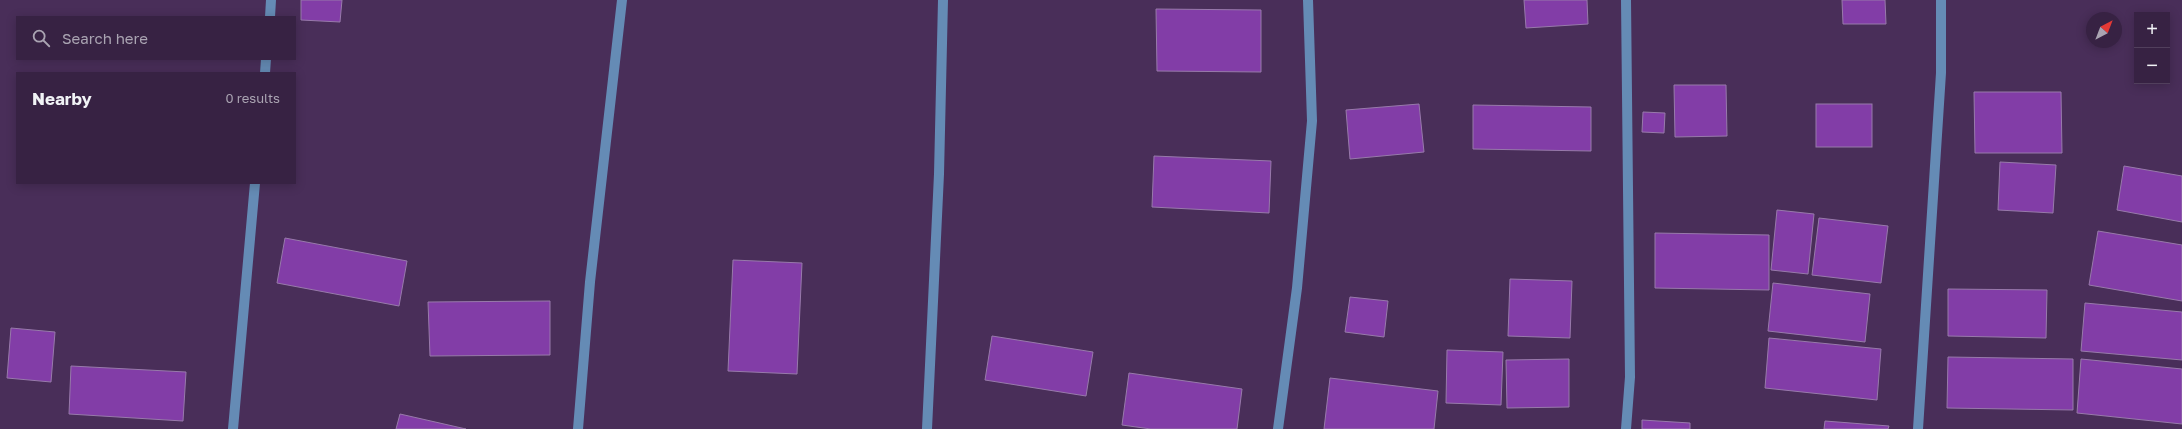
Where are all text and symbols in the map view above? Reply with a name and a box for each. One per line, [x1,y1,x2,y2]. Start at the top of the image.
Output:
north arrow [2086,12,2122,48]
map controls [2134,12,2170,84]
button: + [2134,12,2170,48]
search box [16,16,296,60]
icon: search [30,27,52,49]
text: Search here [62,29,148,47]
button: − [2134,48,2170,84]
text: Nearby [32,88,92,109]
text: 0 results [225,90,280,106]

